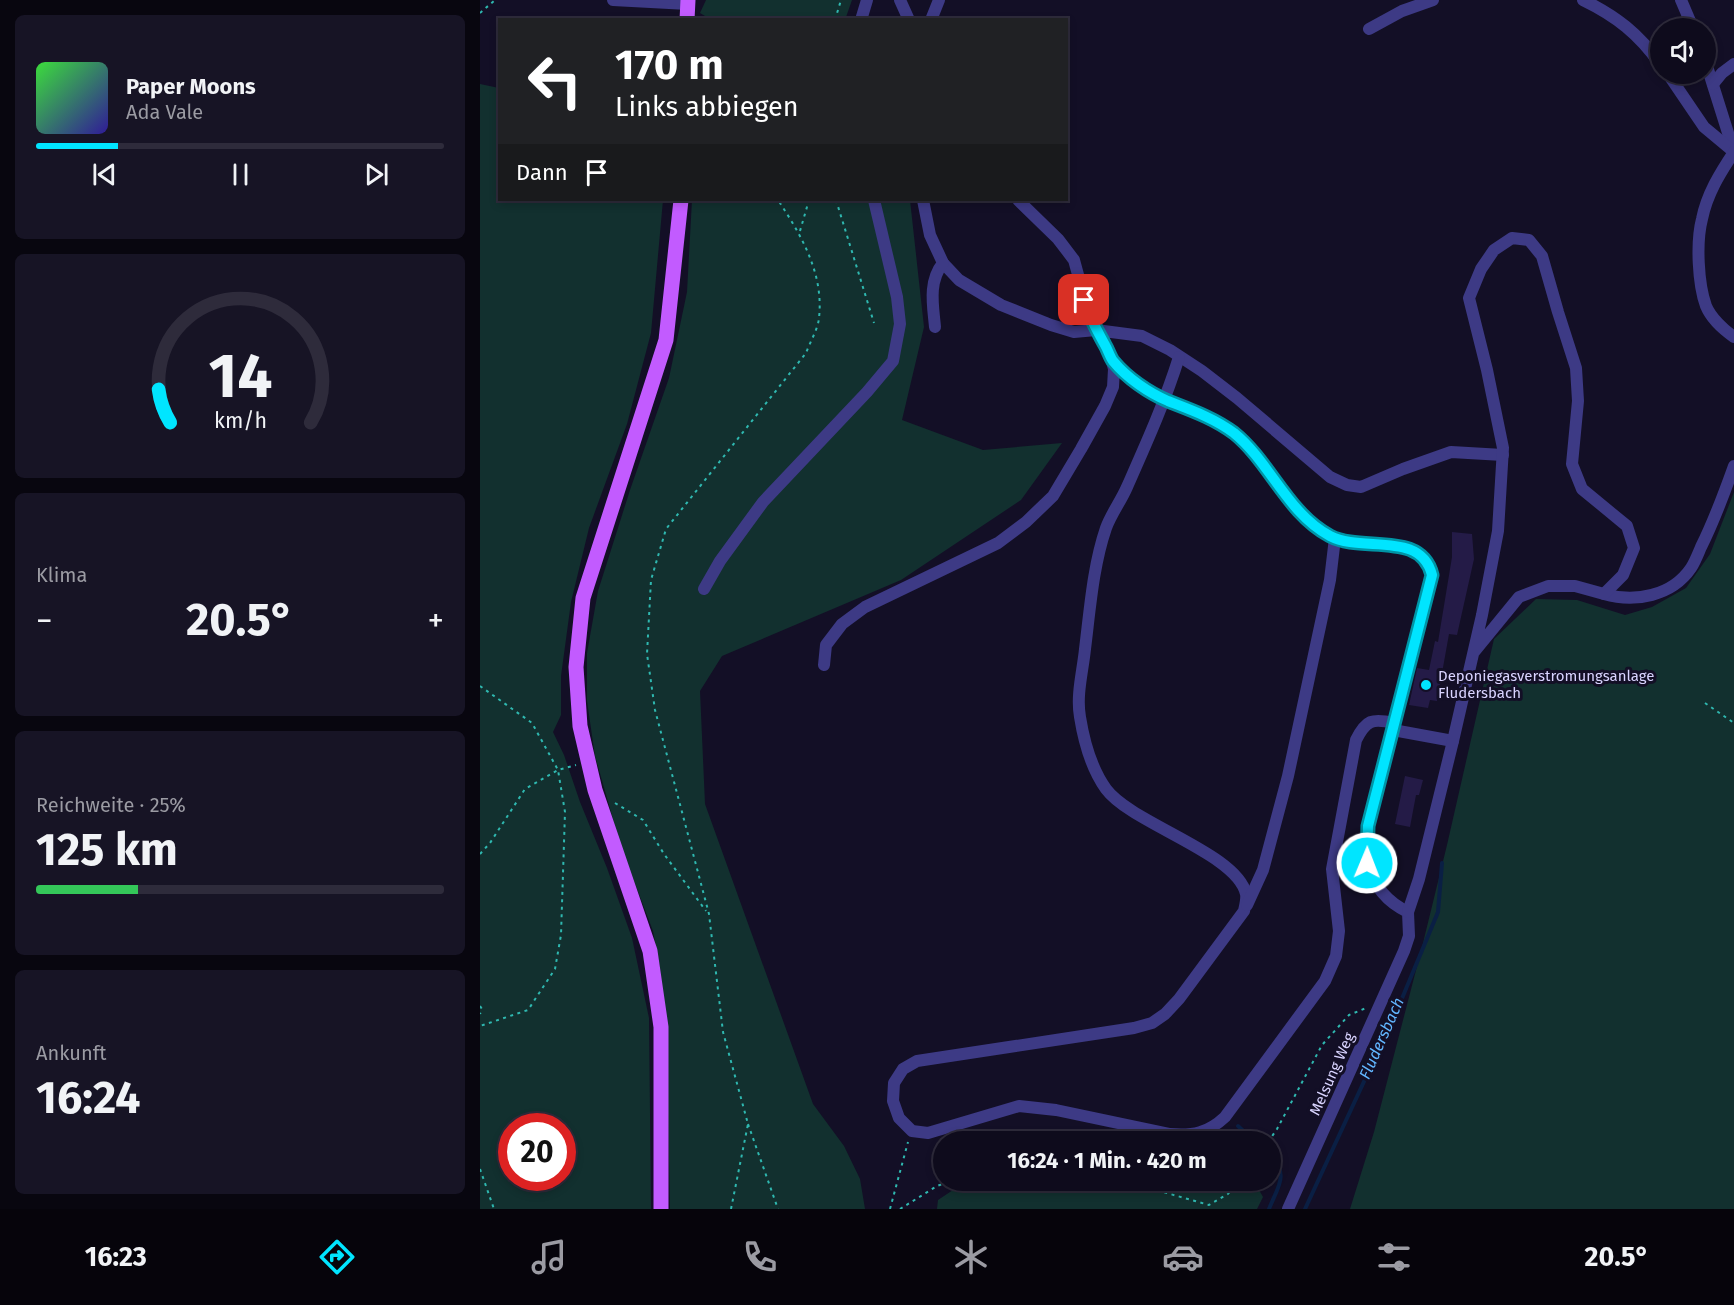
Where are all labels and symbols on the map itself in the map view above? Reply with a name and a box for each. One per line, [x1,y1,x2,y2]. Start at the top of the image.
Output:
pin [1058,274,1109,325]
place label: Deponiegasverstromungsanlage Fludersbach [1438,667,1655,702]
marker: Deponiegasverstromungsanlage Fludersbach [1419,678,1433,692]
position arrow [1335,831,1399,895]
water label: Fludersbach [1355,994,1408,1082]
street label: Melsung Weg [1306,1030,1358,1118]
speed limit sign: 20 [498,1113,576,1191]

